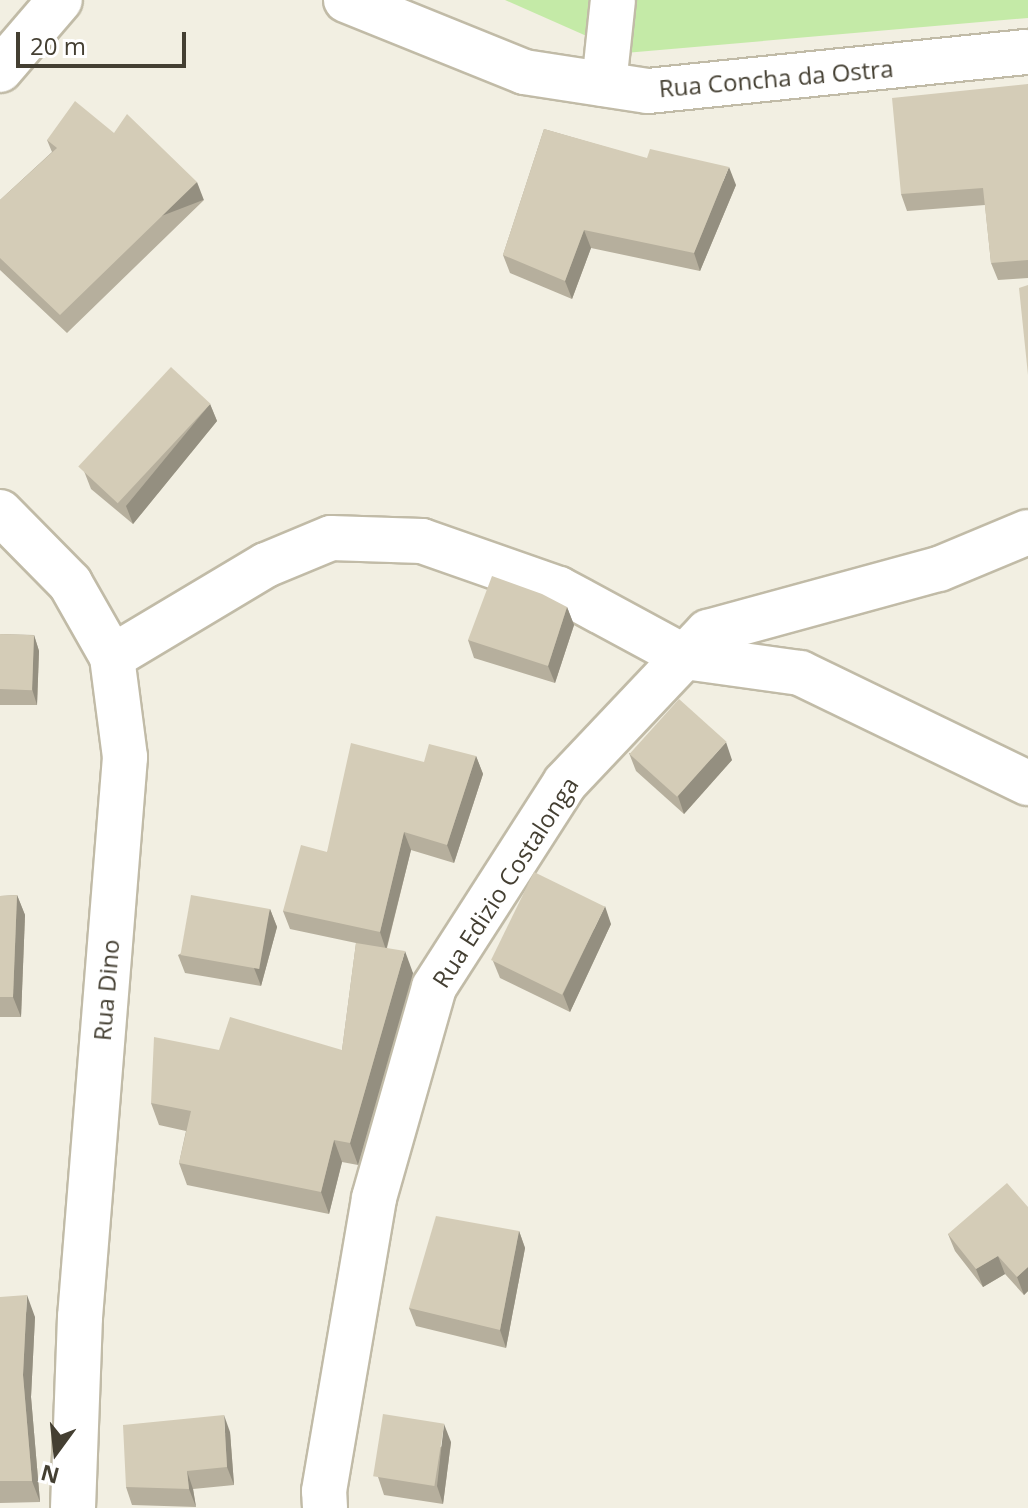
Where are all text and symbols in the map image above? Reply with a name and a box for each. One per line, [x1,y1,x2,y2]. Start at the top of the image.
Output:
scale bar [20,16,190,66]
text: 20 m [30,29,86,62]
street label: Rua Concha da Ostra [658,53,894,103]
street label: Rua Edizio Costalonga [426,771,584,993]
street label: Rua Dino [87,938,125,1042]
north arrow [16,1412,96,1492]
text: N [37,1458,62,1492]

